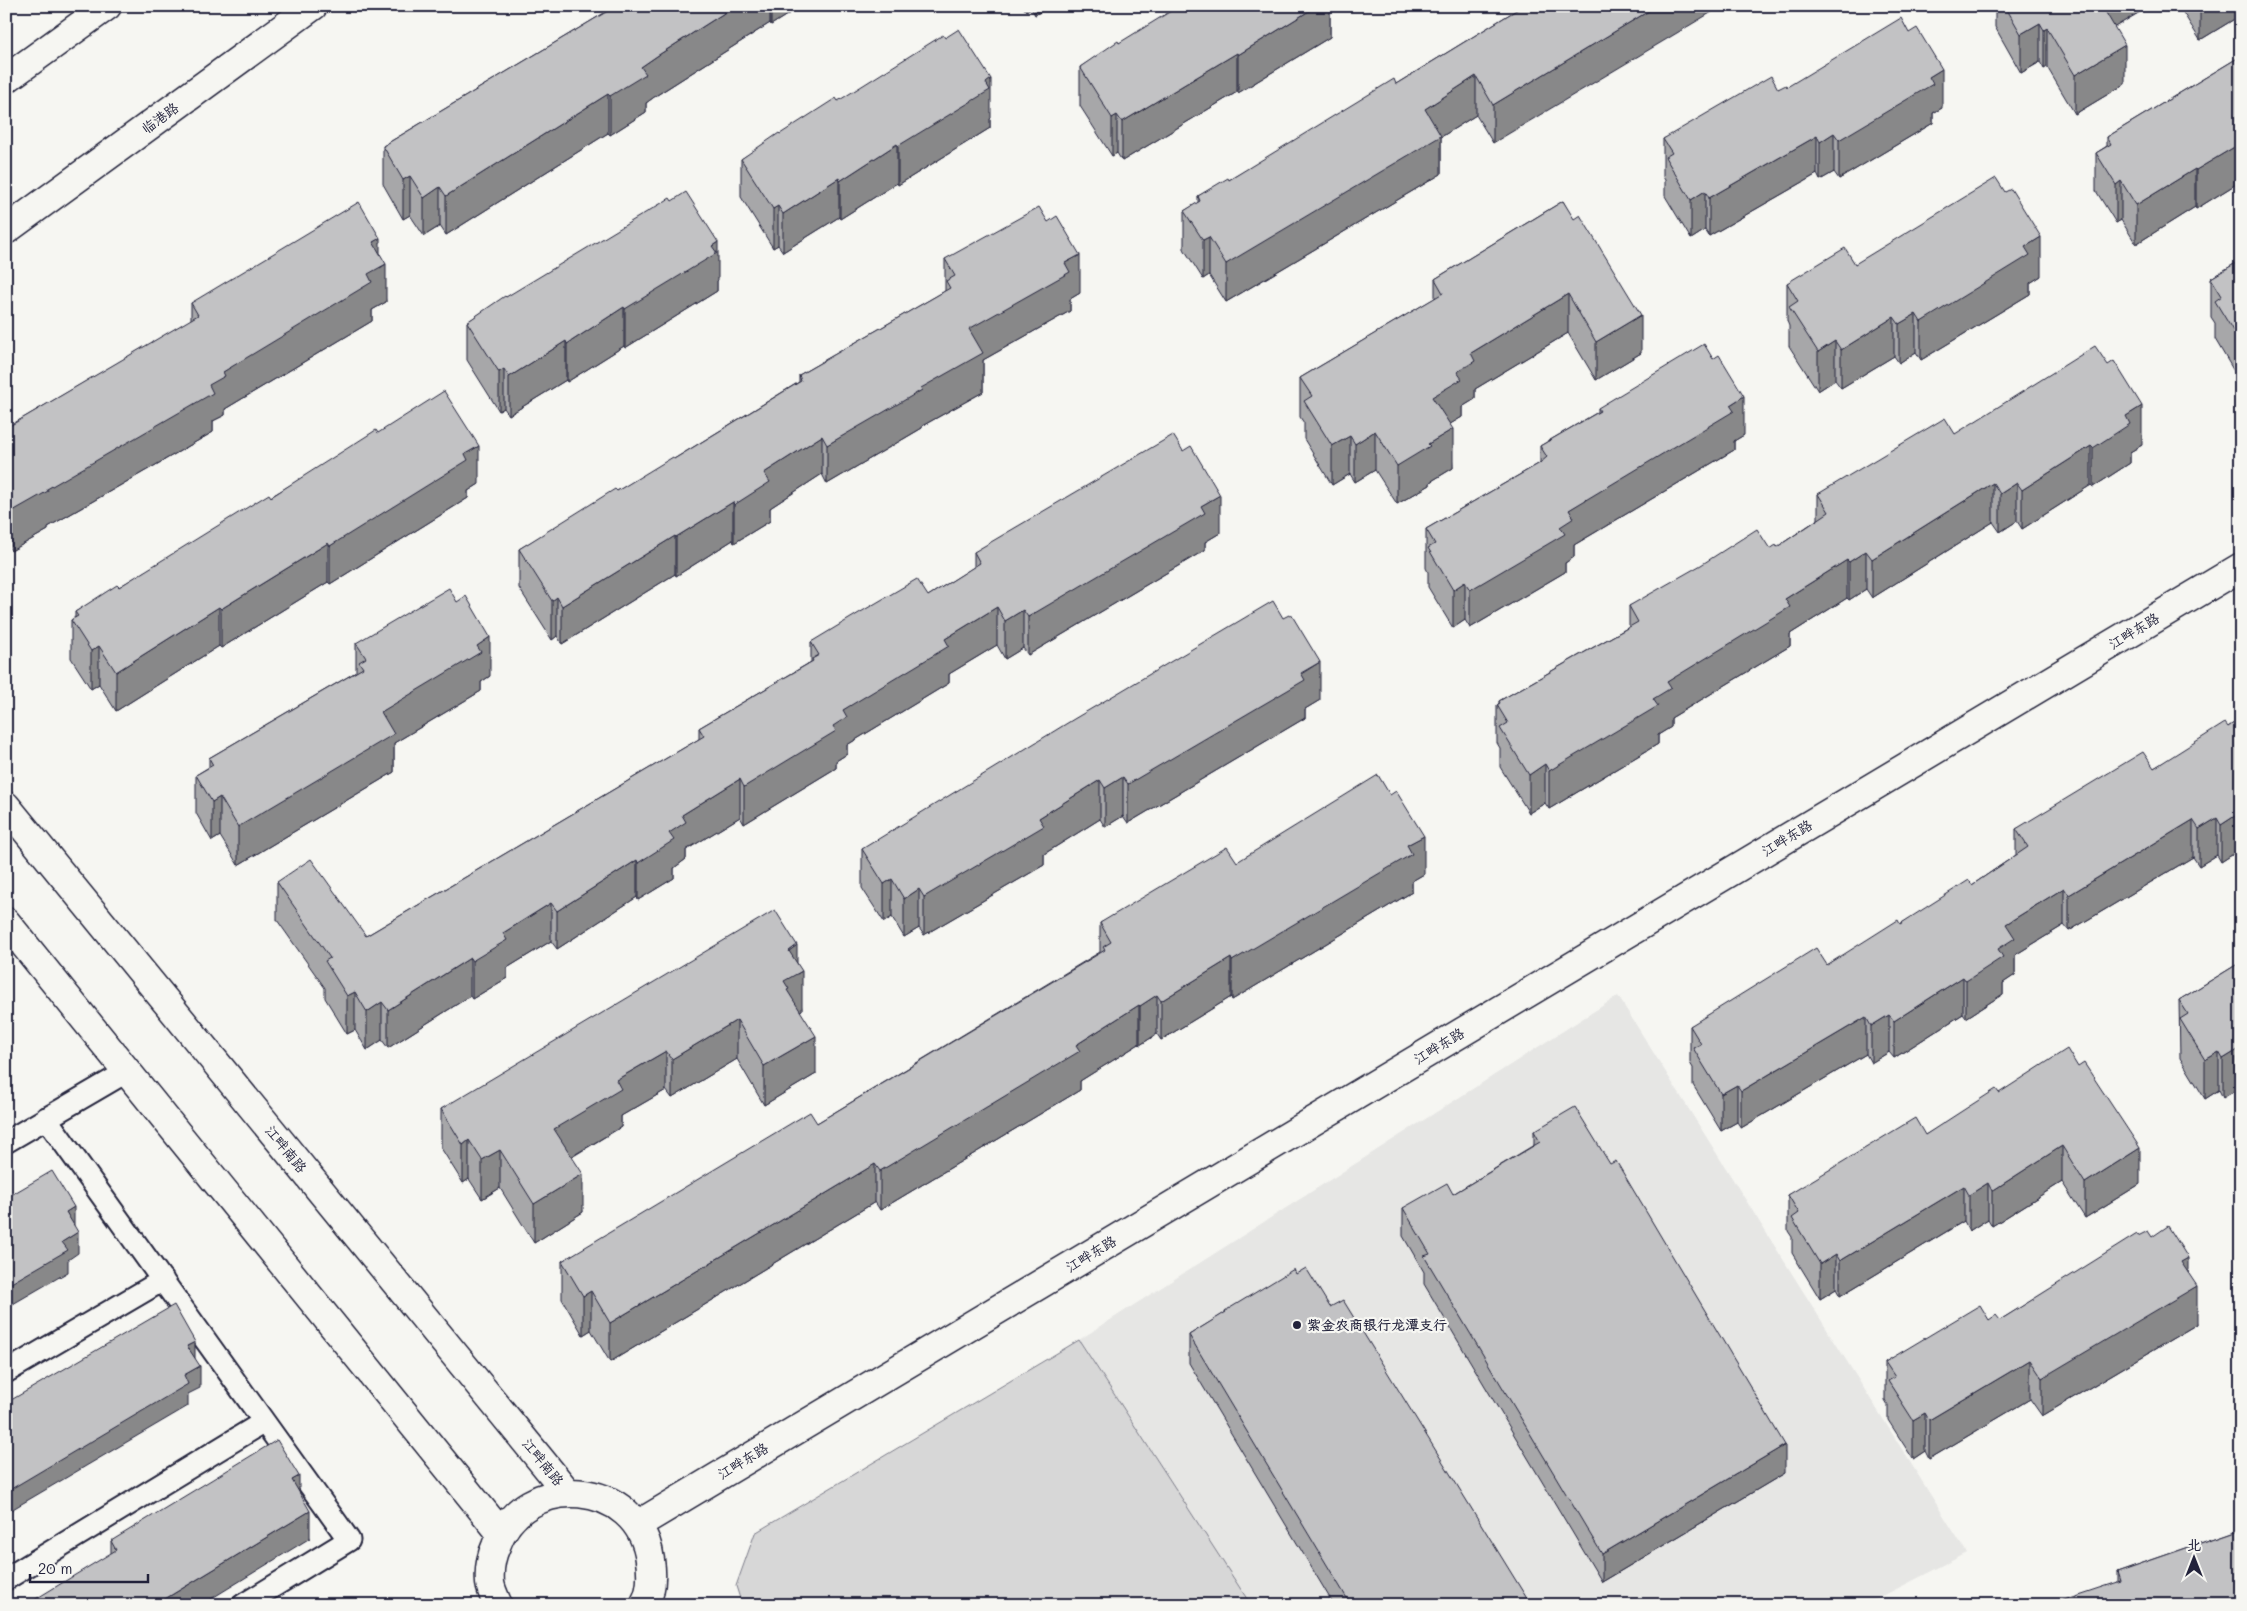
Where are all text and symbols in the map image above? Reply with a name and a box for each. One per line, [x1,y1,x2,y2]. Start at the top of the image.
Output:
street label: 临港路 [137,98,182,138]
street label: 江畔东路 [2105,608,2163,653]
street label: 江畔东路 [1758,815,1816,860]
street label: 江畔东路 [1410,1023,1468,1068]
street label: 江畔南路 [261,1121,311,1176]
street label: 江畔东路 [1062,1231,1120,1276]
place label: 紫金农商银行龙潭支行 [1307,1315,1447,1334]
marker: 紫金农商银行龙潭支行 [1291,1319,1303,1331]
street label: 江畔南路 [518,1434,568,1489]
street label: 江畔东路 [714,1438,772,1483]
north arrow [2170,1534,2220,1584]
text: 北 [2187,1535,2201,1554]
scale bar [30,1551,148,1583]
text: 20 m [38,1558,72,1578]

